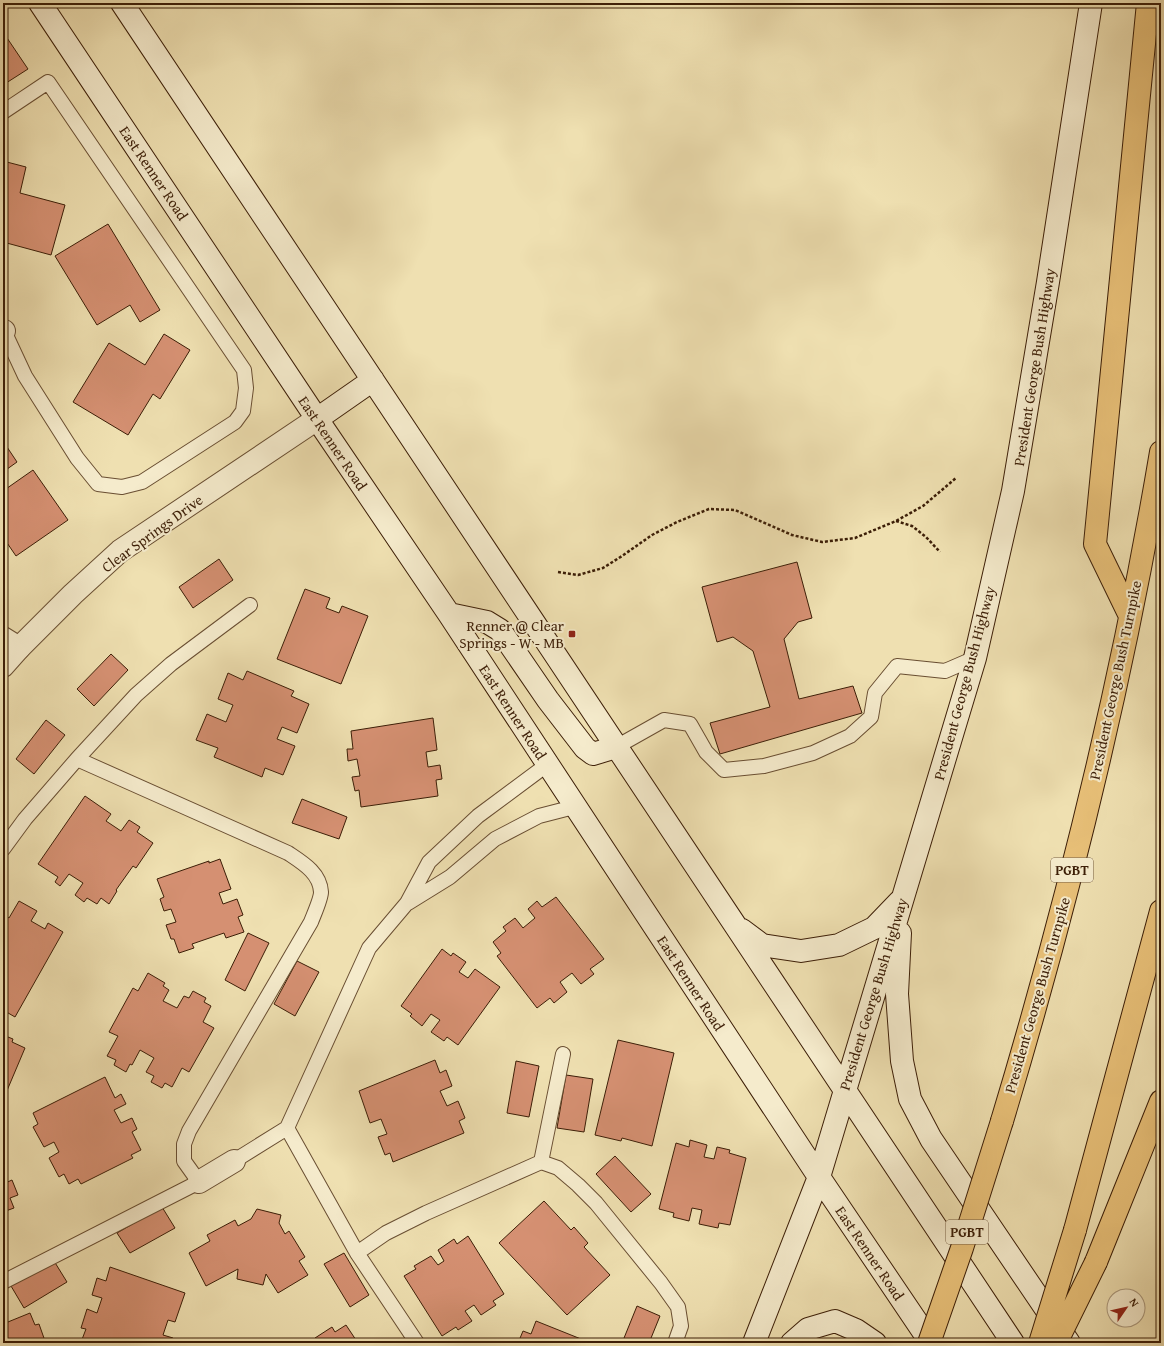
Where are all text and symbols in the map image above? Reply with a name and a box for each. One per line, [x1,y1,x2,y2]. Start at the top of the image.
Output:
street label: East Renner Road [115,122,193,224]
street label: President George Bush Highway [1008,266,1060,467]
street label: East Renner Road [294,392,372,494]
street label: Clear Springs Drive [97,489,207,577]
street label: President George Bush Turnpike [1084,579,1146,781]
street label: President George Bush Highway [928,583,1000,782]
place label: Renner @ Clear Springs - W - MB [459,615,564,653]
marker: Renner @ Clear Springs - W - MB [567,629,577,639]
street label: East Renner Road [474,660,552,764]
road number: PGBT [1051,858,1093,882]
street label: President George Bush Highway [834,895,912,1093]
street label: President George Bush Turnpike [999,895,1075,1095]
street label: East Renner Road [652,931,730,1035]
street label: East Renner Road [831,1202,909,1304]
road number: PGBT [946,1220,988,1244]
north arrow [1106,1288,1146,1328]
text: N [1126,1295,1143,1310]

